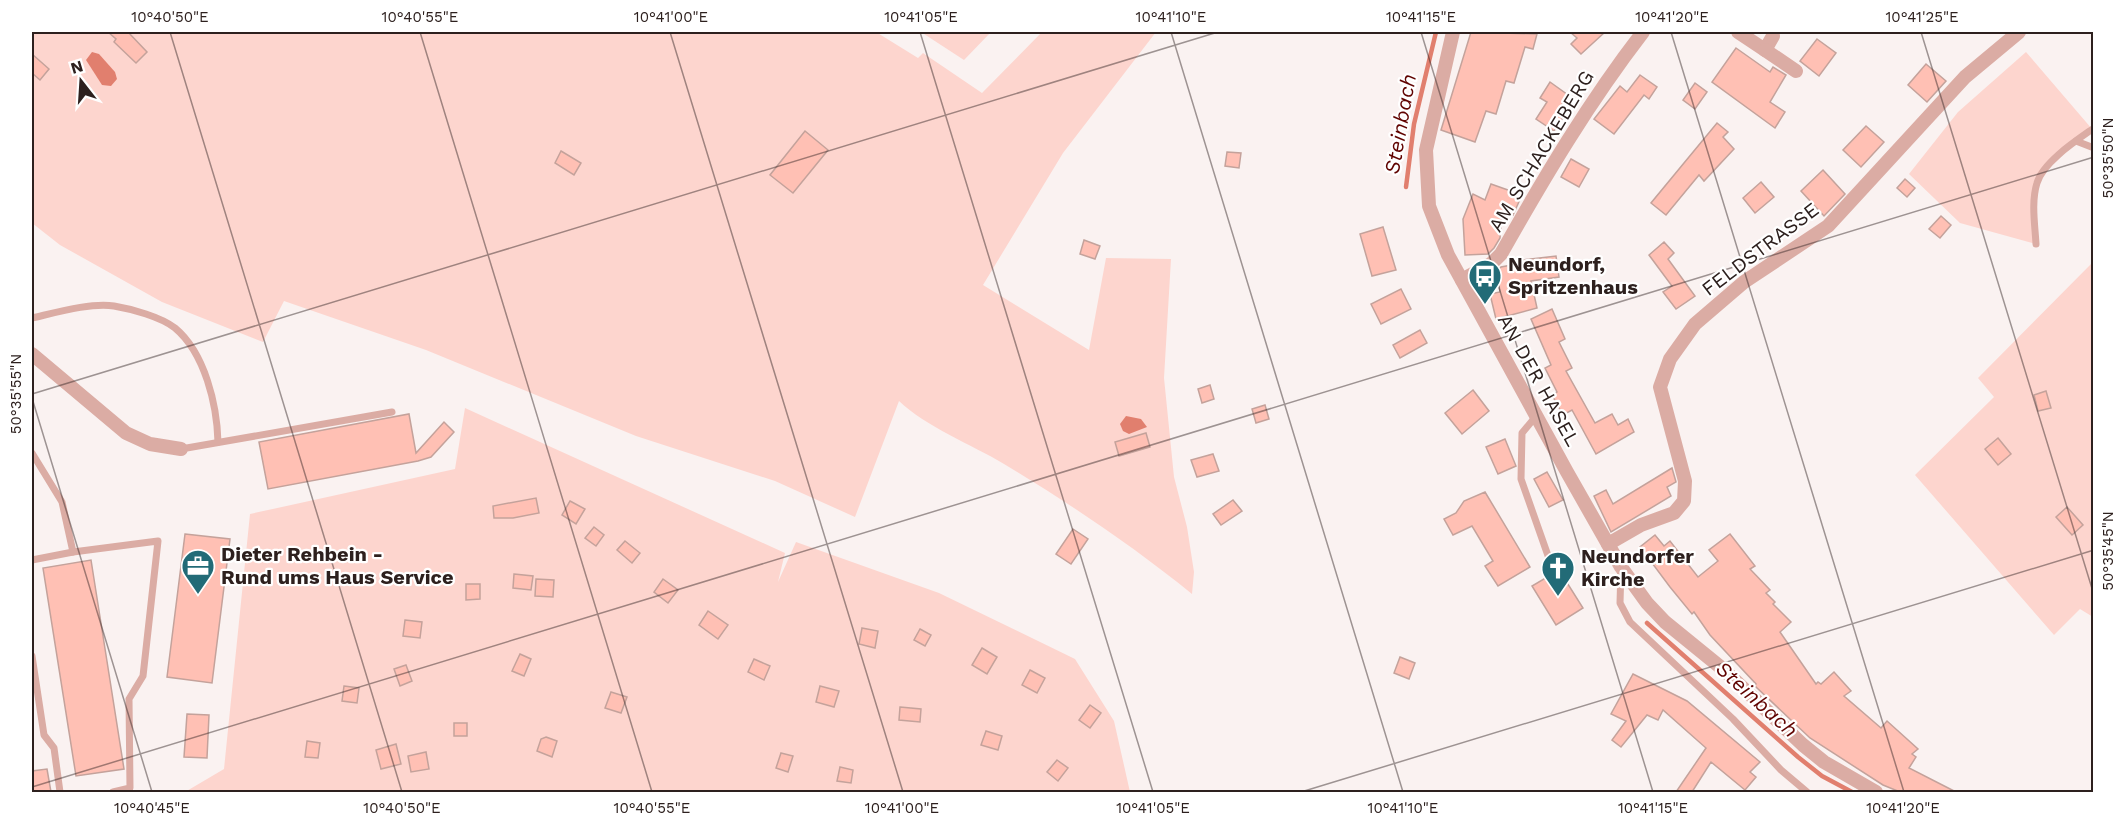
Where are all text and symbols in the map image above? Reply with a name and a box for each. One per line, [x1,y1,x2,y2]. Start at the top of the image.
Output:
text: 10°40'50"E [131,8,209,26]
text: 10°40'55"E [382,8,458,26]
text: 10°41'00"E [634,8,708,26]
text: 10°41'05"E [884,8,958,26]
text: 10°41'10"E [1136,8,1206,26]
text: 10°41'15"E [1386,8,1456,26]
text: 10°41'20"E [1635,8,1709,26]
text: 10°41'25"E [1885,8,1959,26]
north arrow [51,51,111,111]
text: N [68,56,85,78]
street label: AM SCHACKEBERG [1483,66,1599,236]
water label: Steinbach [1379,72,1421,176]
text: 50°35'50"N [2099,117,2117,199]
street label: FELDSTRASSE [1697,197,1823,301]
place label: Neundorf, Spritzenhaus [1508,252,1638,299]
bus stop icon: Neundorf, Spritzenhaus [1467,258,1503,305]
street label: AN DER HASEL [1493,310,1585,450]
text: 50°35'55"N [7,354,25,434]
text: 50°35'45"N [2099,511,2117,591]
place label: Dieter Rehbein - Rund ums Haus Service [221,542,453,589]
place label: Neundorfer Kirche [1581,544,1694,591]
office icon: Dieter Rehbein - Rund ums Haus Service [180,548,216,595]
church icon: Neundorfer Kirche [1540,550,1576,597]
water label: Steinbach [1711,656,1803,742]
text: 10°40'45"E [114,799,190,817]
text: 10°40'50"E [363,799,441,817]
text: 10°40'55"E [614,799,690,817]
text: 10°41'00"E [865,799,939,817]
text: 10°41'05"E [1116,799,1190,817]
text: 10°41'10"E [1368,799,1438,817]
text: 10°41'15"E [1618,799,1688,817]
text: 10°41'20"E [1866,799,1940,817]

